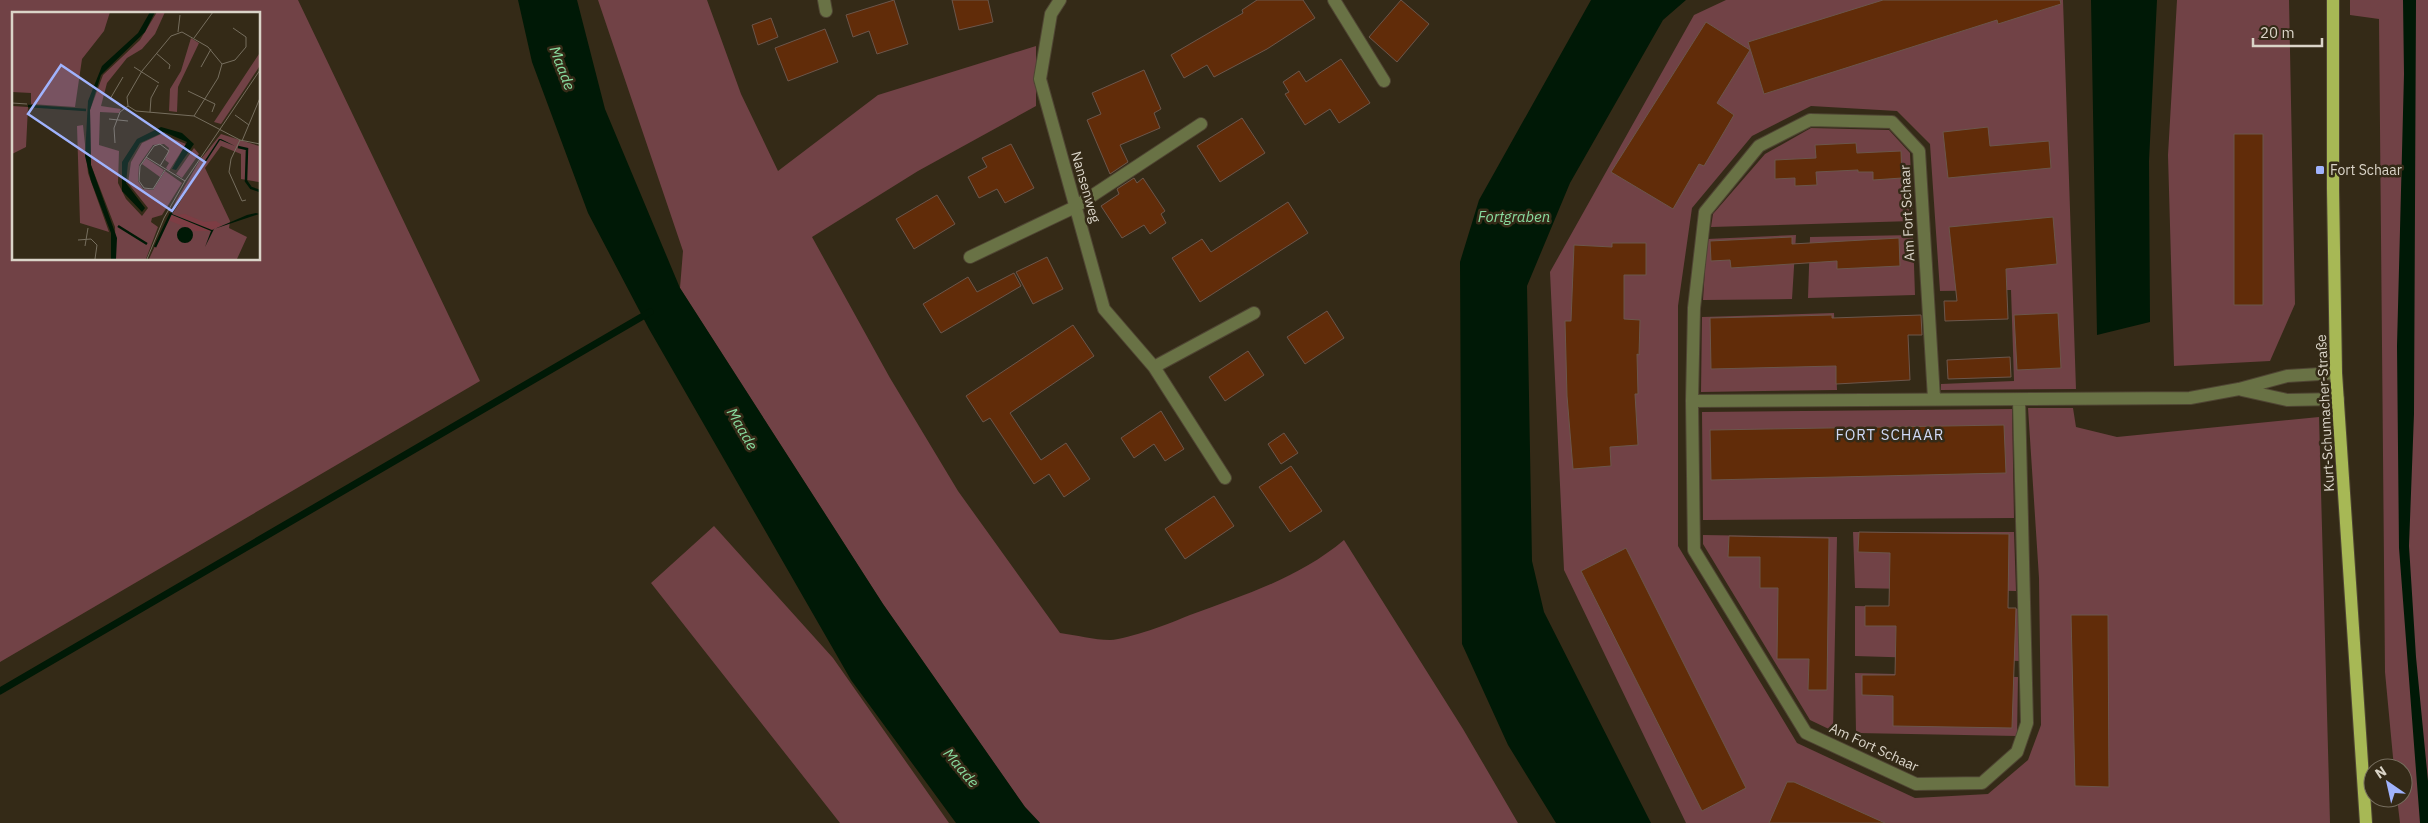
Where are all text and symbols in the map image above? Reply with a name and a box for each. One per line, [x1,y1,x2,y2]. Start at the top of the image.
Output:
inset map [12,12,260,260]
scale bar [2253,15,2322,47]
text: 20 m [2260,23,2295,42]
water label: Maade [545,43,580,93]
street label: Nansenweg [1067,149,1105,225]
place label: Fort Schaar [2330,161,2402,179]
street label: Am Fort Schaar [1895,164,1919,262]
marker: Fort Schaar [2314,164,2326,176]
water label: Fortgraben [1478,207,1550,226]
street label: Kurt-Schumacher-Straße [2312,333,2338,492]
water label: Maade [723,404,762,454]
district label: FORT SCHAAR [1836,425,1944,444]
street label: Am Fort Schaar [1826,718,1922,776]
water label: Maade [939,744,984,792]
north arrow [2363,758,2413,808]
text: N [2371,762,2390,783]

